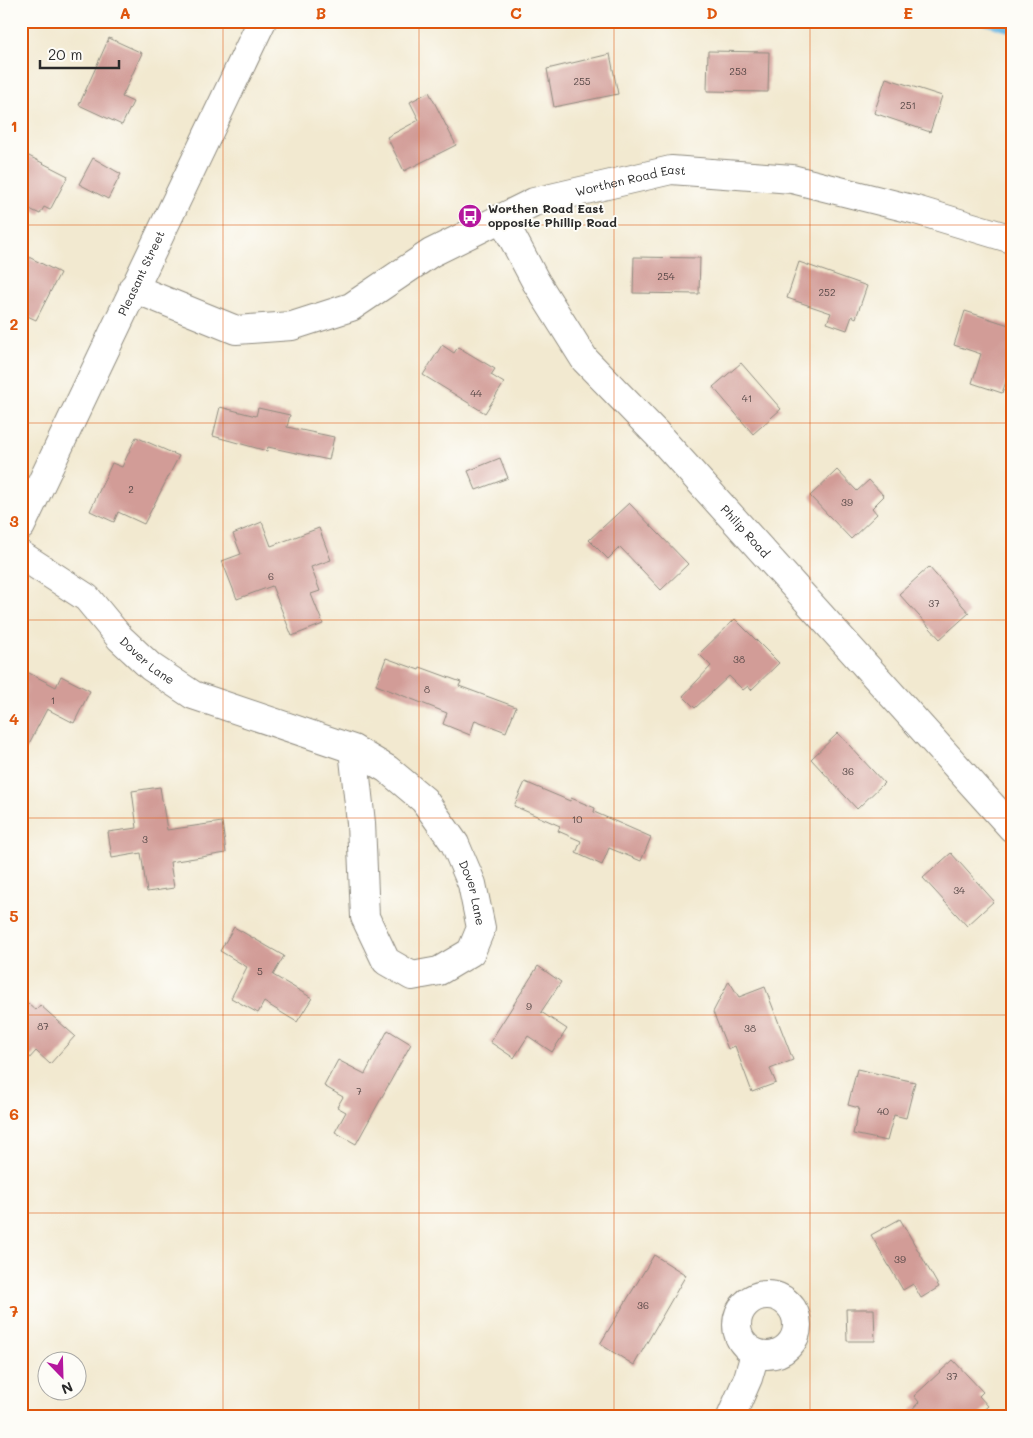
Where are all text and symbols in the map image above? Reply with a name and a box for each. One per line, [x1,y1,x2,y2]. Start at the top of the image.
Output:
text: A [119,2,131,23]
text: B [316,2,326,23]
text: C [510,2,522,23]
text: D [706,2,718,23]
text: E [903,2,913,23]
scale bar [40,38,119,70]
text: 20 m [48,44,82,64]
house number: 253 [729,64,747,78]
house number: 255 [573,74,591,88]
house number: 251 [900,98,916,112]
text: 1 [10,115,18,136]
street label: Worthen Road East [574,161,687,199]
place label: Worthen Road East opposite Phillip Road [488,200,617,230]
bus stop icon: Worthen Road East opposite Phillip Road [457,203,483,229]
street label: Pleasant Street [114,228,168,318]
house number: 254 [657,269,675,283]
house number: 252 [819,285,835,299]
text: 2 [10,313,19,334]
house number: 44 [470,386,482,400]
house number: 41 [742,391,752,405]
house number: 2 [128,482,134,496]
house number: 39 [841,495,853,509]
street label: Philip Road [718,501,774,561]
text: 3 [9,510,19,531]
house number: 6 [268,569,274,583]
house number: 37 [928,596,940,610]
street label: Dover Lane [117,633,178,687]
house number: 38 [733,652,745,666]
house number: 8 [424,682,430,696]
house number: 1 [51,693,55,707]
text: 4 [9,708,19,729]
house number: 36 [842,764,854,778]
house number: 10 [572,812,582,826]
house number: 3 [142,832,148,846]
street label: Dover Lane [456,858,489,927]
house number: 34 [953,883,965,897]
text: 5 [9,905,19,926]
house number: 5 [257,964,263,978]
house number: 9 [526,999,532,1013]
house number: 87 [37,1019,49,1033]
house number: 38 [744,1021,756,1035]
house number: 7 [356,1084,362,1098]
text: 6 [9,1103,19,1124]
house number: 40 [877,1104,889,1118]
house number: 39 [894,1252,906,1266]
house number: 36 [637,1298,649,1312]
text: 7 [10,1300,19,1321]
north arrow [38,1350,88,1400]
house number: 37 [946,1369,958,1383]
text: N [59,1378,76,1399]

